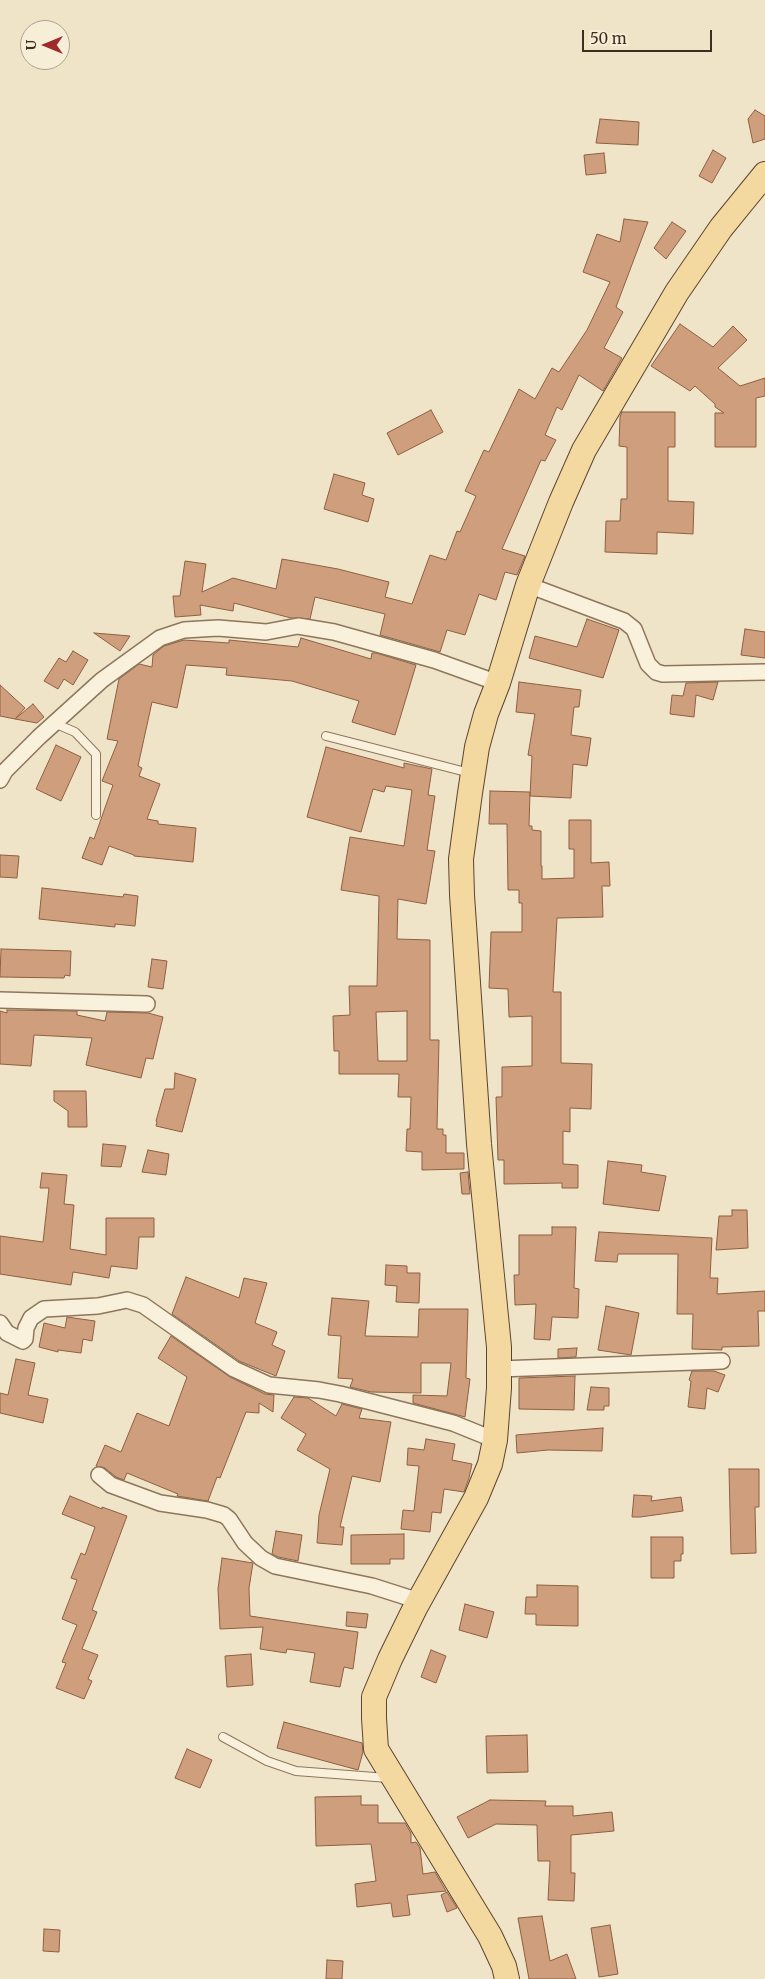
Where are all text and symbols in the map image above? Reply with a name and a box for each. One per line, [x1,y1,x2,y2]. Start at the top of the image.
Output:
north arrow [20,20,70,70]
scale bar [585,20,715,52]
text: 50 m [590,29,627,48]
text: U [22,40,40,50]

